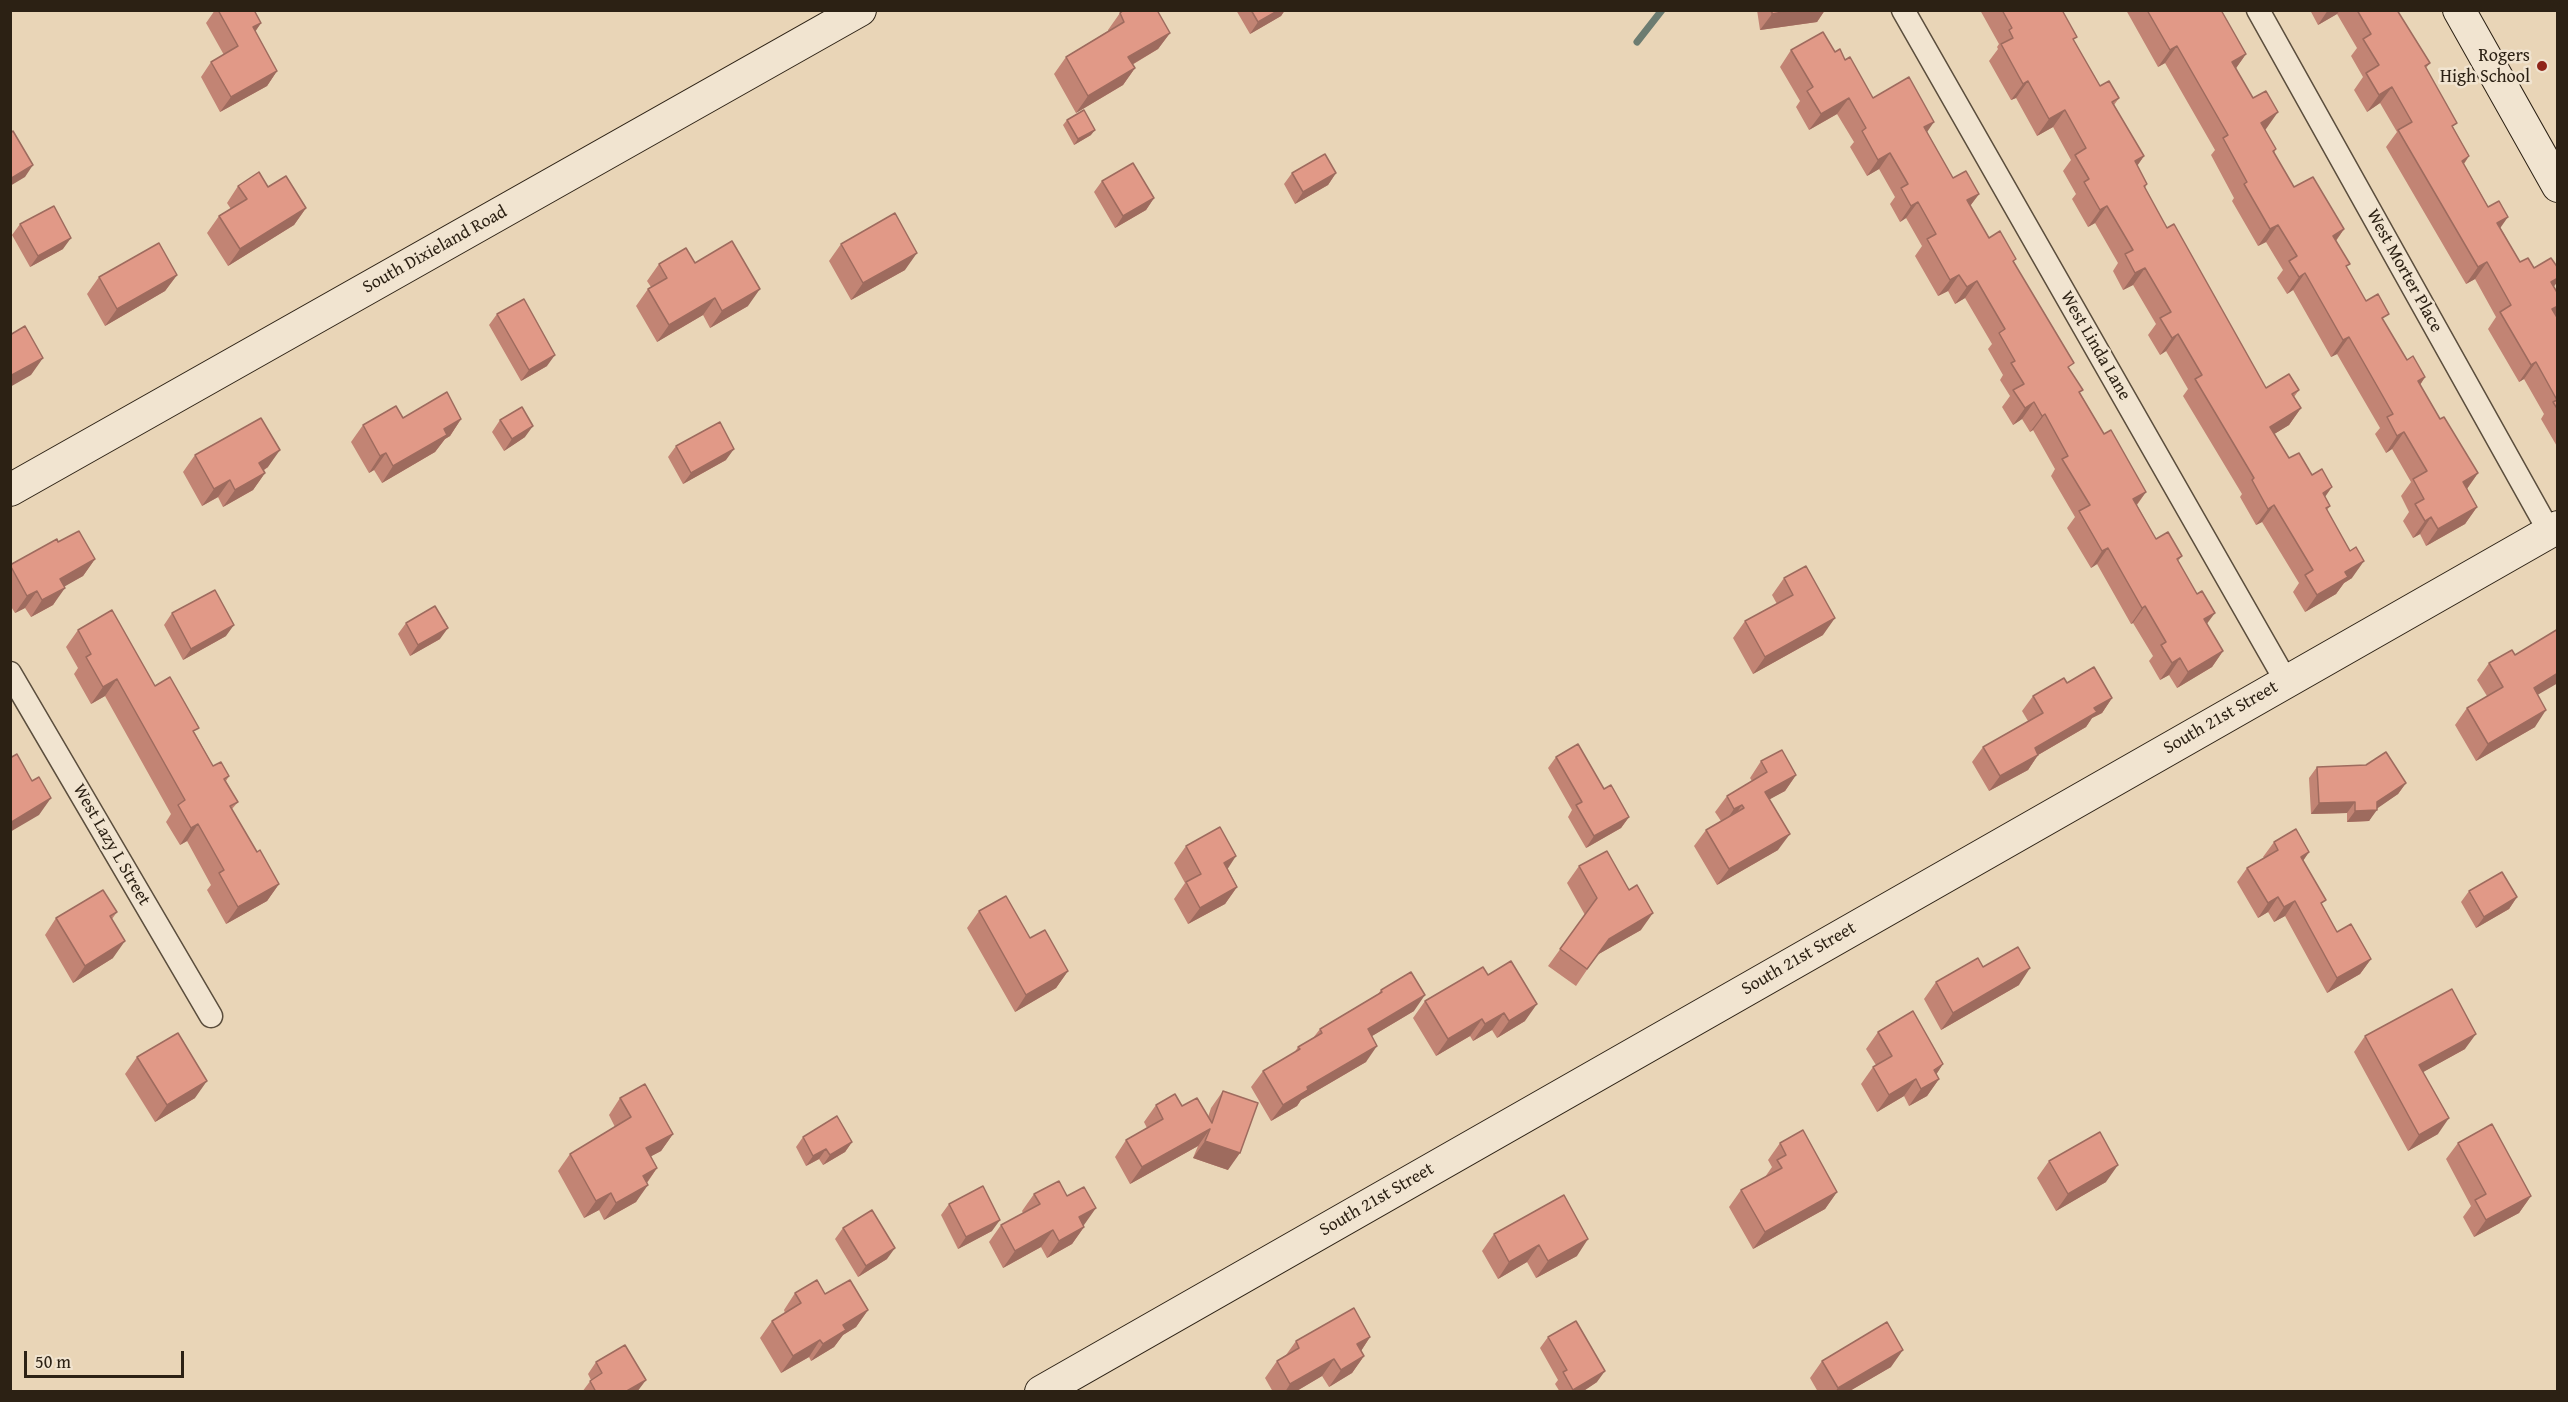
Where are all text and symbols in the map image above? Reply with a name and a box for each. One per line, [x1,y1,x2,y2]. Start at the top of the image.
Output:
place label: Rogers High School [2440,45,2530,88]
marker: Rogers High School [2535,59,2549,73]
street label: South Dixieland Road [359,201,511,299]
street label: West Morter Place [2361,206,2447,336]
street label: West Linda Lane [2055,288,2135,404]
street label: South 21st Street [2160,677,2282,759]
street label: West Lazy L Street [67,780,155,910]
street label: South 21st Street [1738,918,1860,1000]
street label: South 21st Street [1316,1159,1438,1241]
scale bar [27,1339,188,1377]
text: 50 m [35,1348,71,1375]

